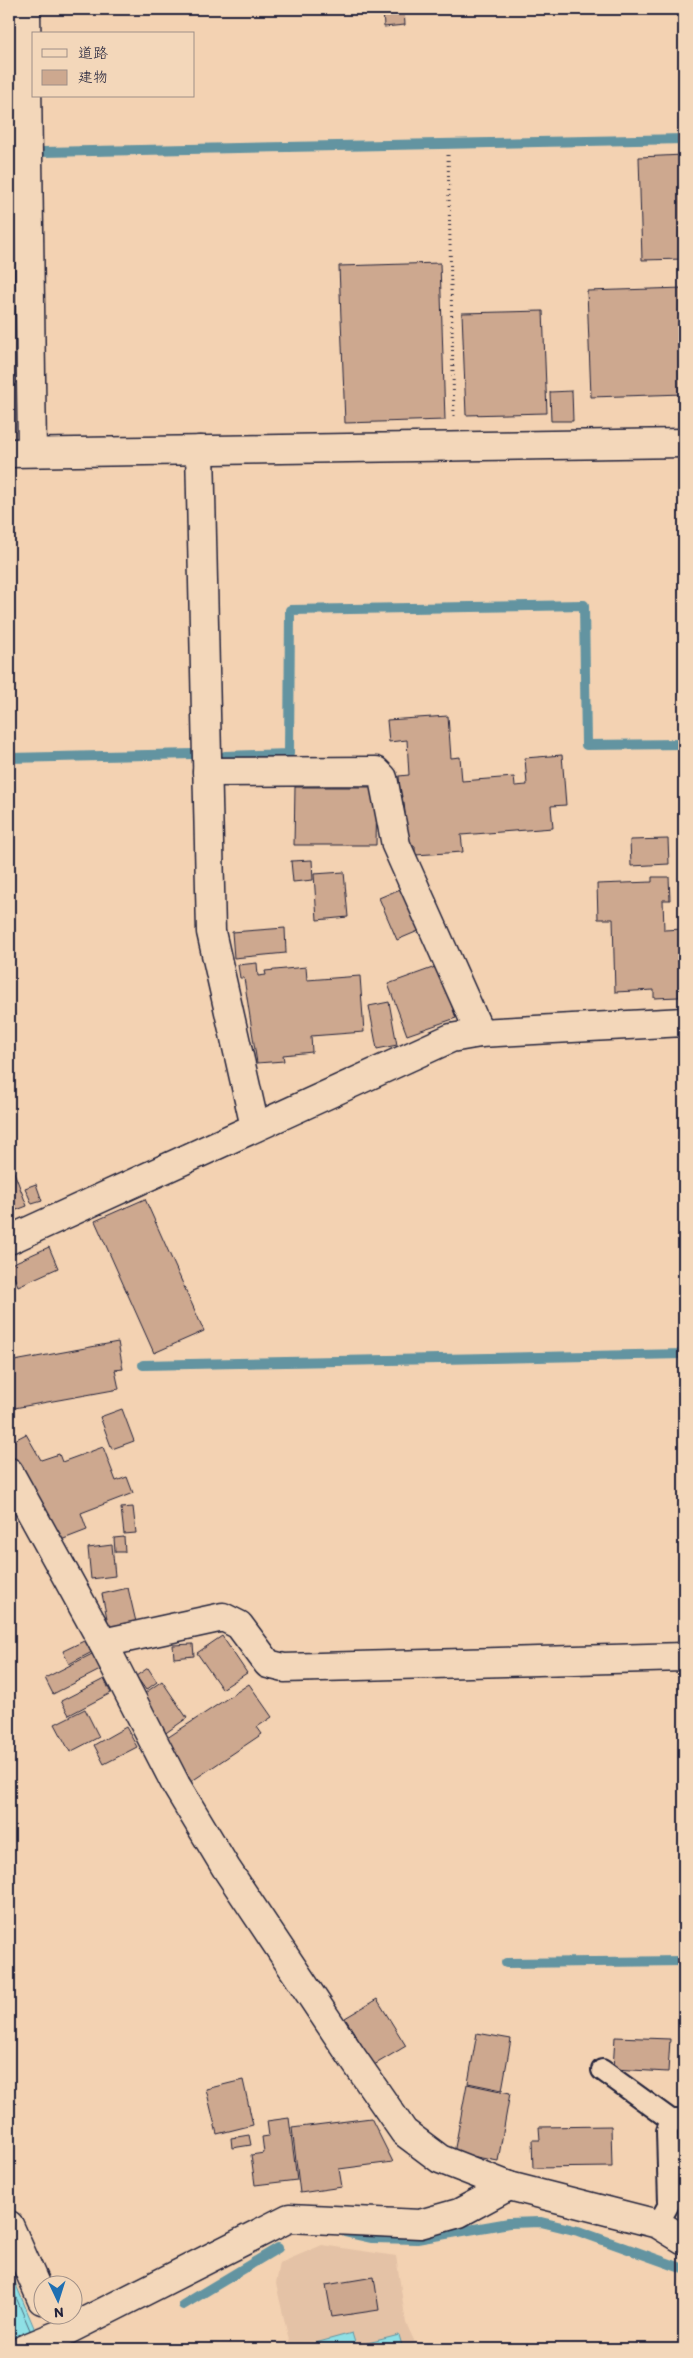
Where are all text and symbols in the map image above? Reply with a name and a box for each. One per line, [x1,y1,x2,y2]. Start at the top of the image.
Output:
legend [32,32,195,98]
text: 道路 [78,44,108,62]
text: 建物 [78,68,108,86]
north arrow [32,2276,82,2326]
text: N [54,2304,64,2321]

